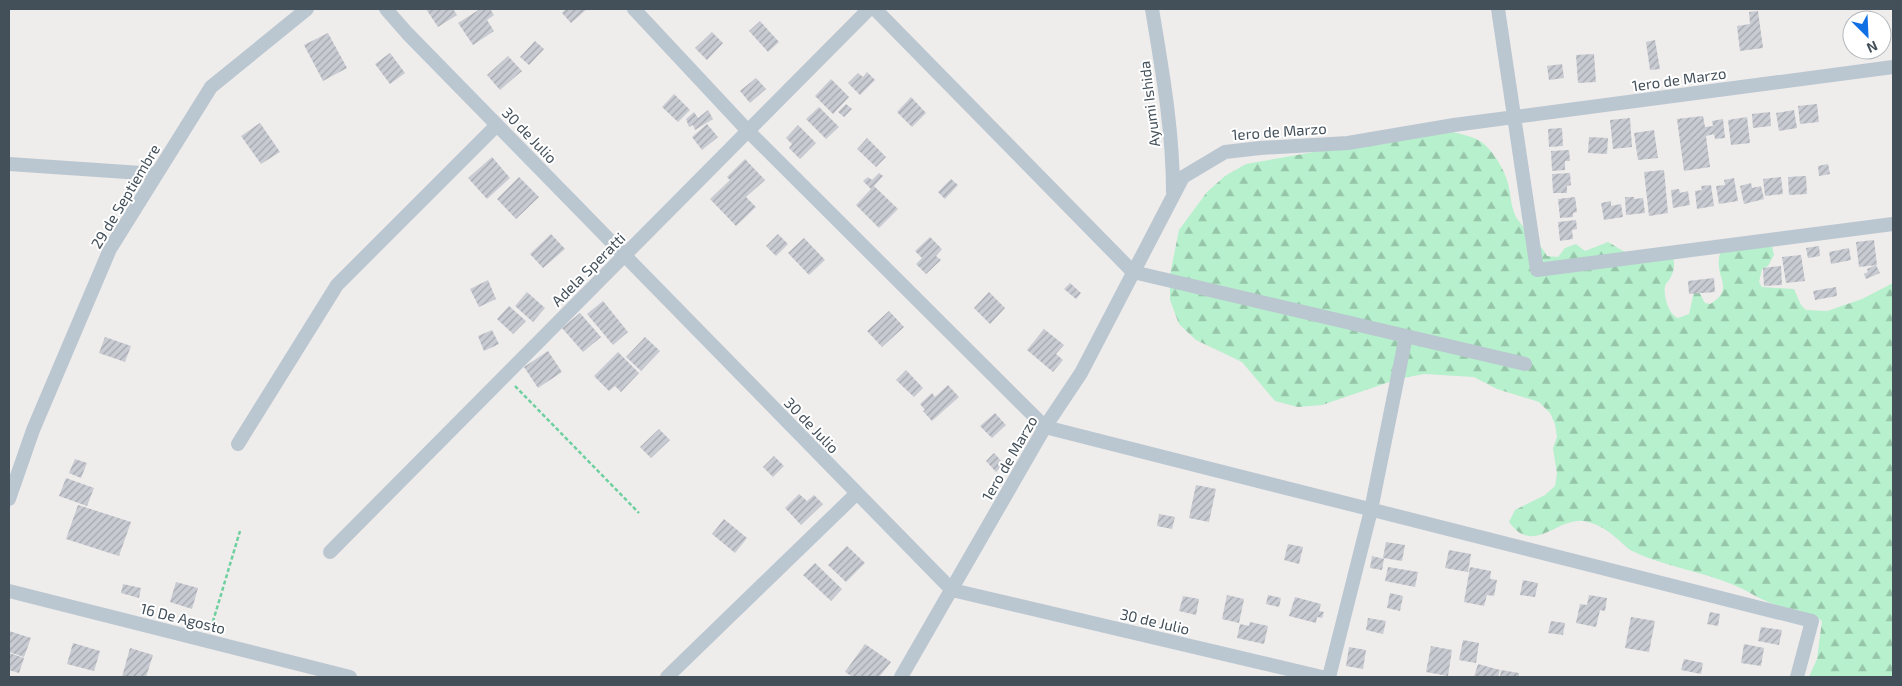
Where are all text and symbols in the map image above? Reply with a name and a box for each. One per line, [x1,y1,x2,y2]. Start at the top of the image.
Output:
north arrow [1842,10,1892,60]
text: N [1864,38,1881,57]
street label: Ayumi Ishida [1135,60,1163,148]
street label: 1ero de Marzo [1631,63,1727,95]
street label: 30 de Julio [499,103,561,167]
street label: 1ero de Marzo [1231,119,1327,143]
street label: 29 de Septiembre [87,141,163,251]
street label: Adela Speratti [547,228,629,310]
street label: 30 de Julio [781,393,843,457]
street label: 1ero de Marzo [977,412,1041,504]
street label: 16 De Agosto [139,599,227,637]
street label: 30 de Julio [1118,604,1192,638]

